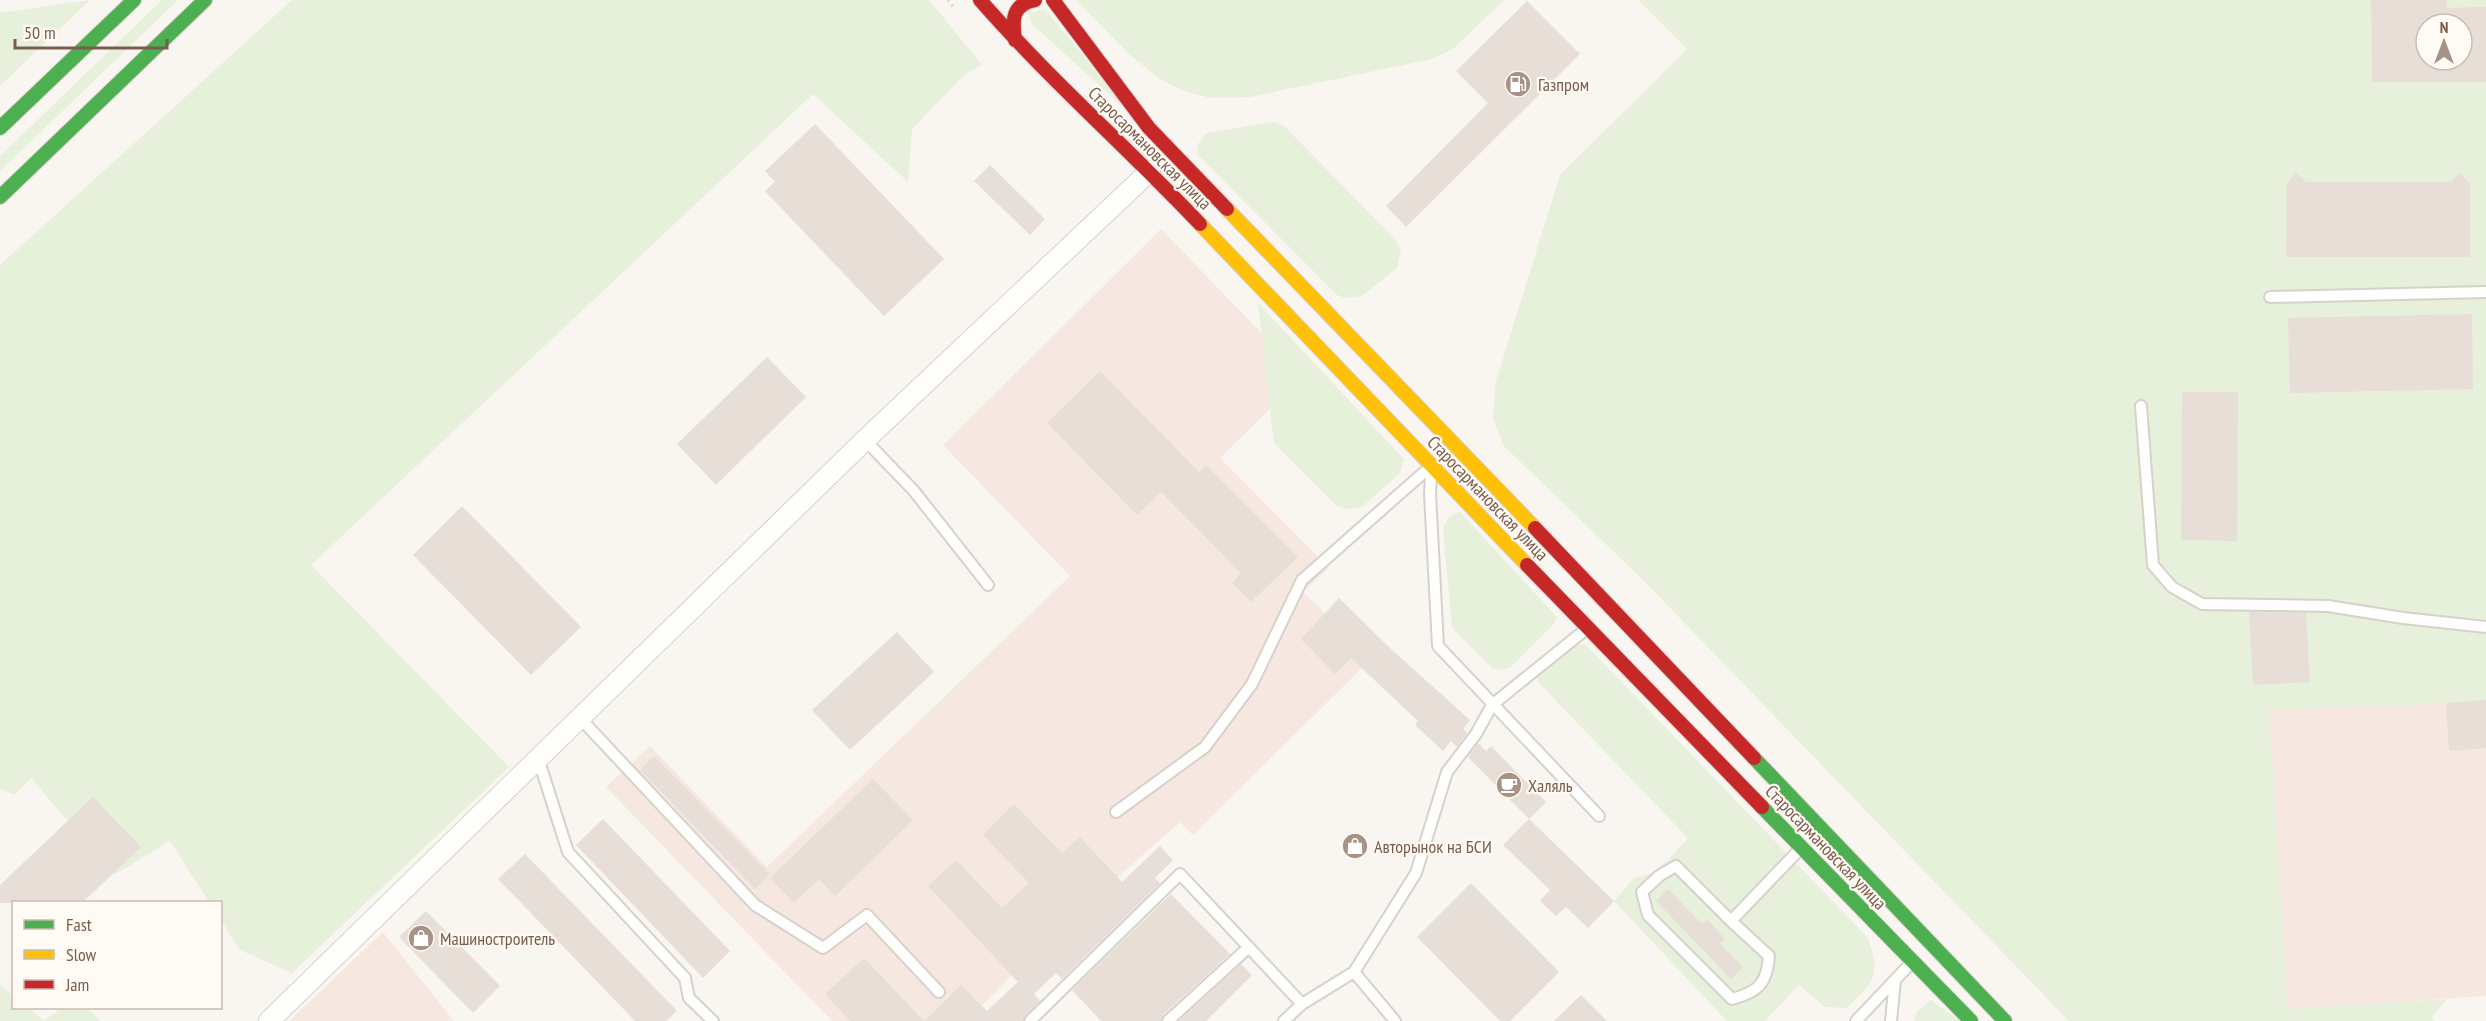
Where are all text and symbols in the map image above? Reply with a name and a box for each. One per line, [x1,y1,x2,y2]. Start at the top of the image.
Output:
scale bar [15,12,166,50]
north arrow [2414,12,2474,72]
text: N [2440,17,2448,37]
text: 50 m [24,21,56,44]
fuel station icon: Газпром [1503,69,1533,99]
place label: Газпром [1538,73,1589,96]
street label: Старосармановская улица [1084,82,1216,214]
street label: Старосармановская улица [1422,431,1554,565]
cafe icon: Халяль [1494,770,1524,800]
place label: Халяль [1528,774,1573,797]
street label: Старосармановская улица [1760,780,1892,914]
shop icon: Авторынок на БСИ [1340,831,1370,861]
place label: Авторынок на БСИ [1374,835,1492,858]
legend [12,901,222,1009]
text: Fast [66,913,92,936]
shop icon: Машиностроитель [406,923,436,953]
place label: Машиностроитель [440,927,555,950]
text: Slow [66,943,97,966]
text: Jam [65,973,89,996]

